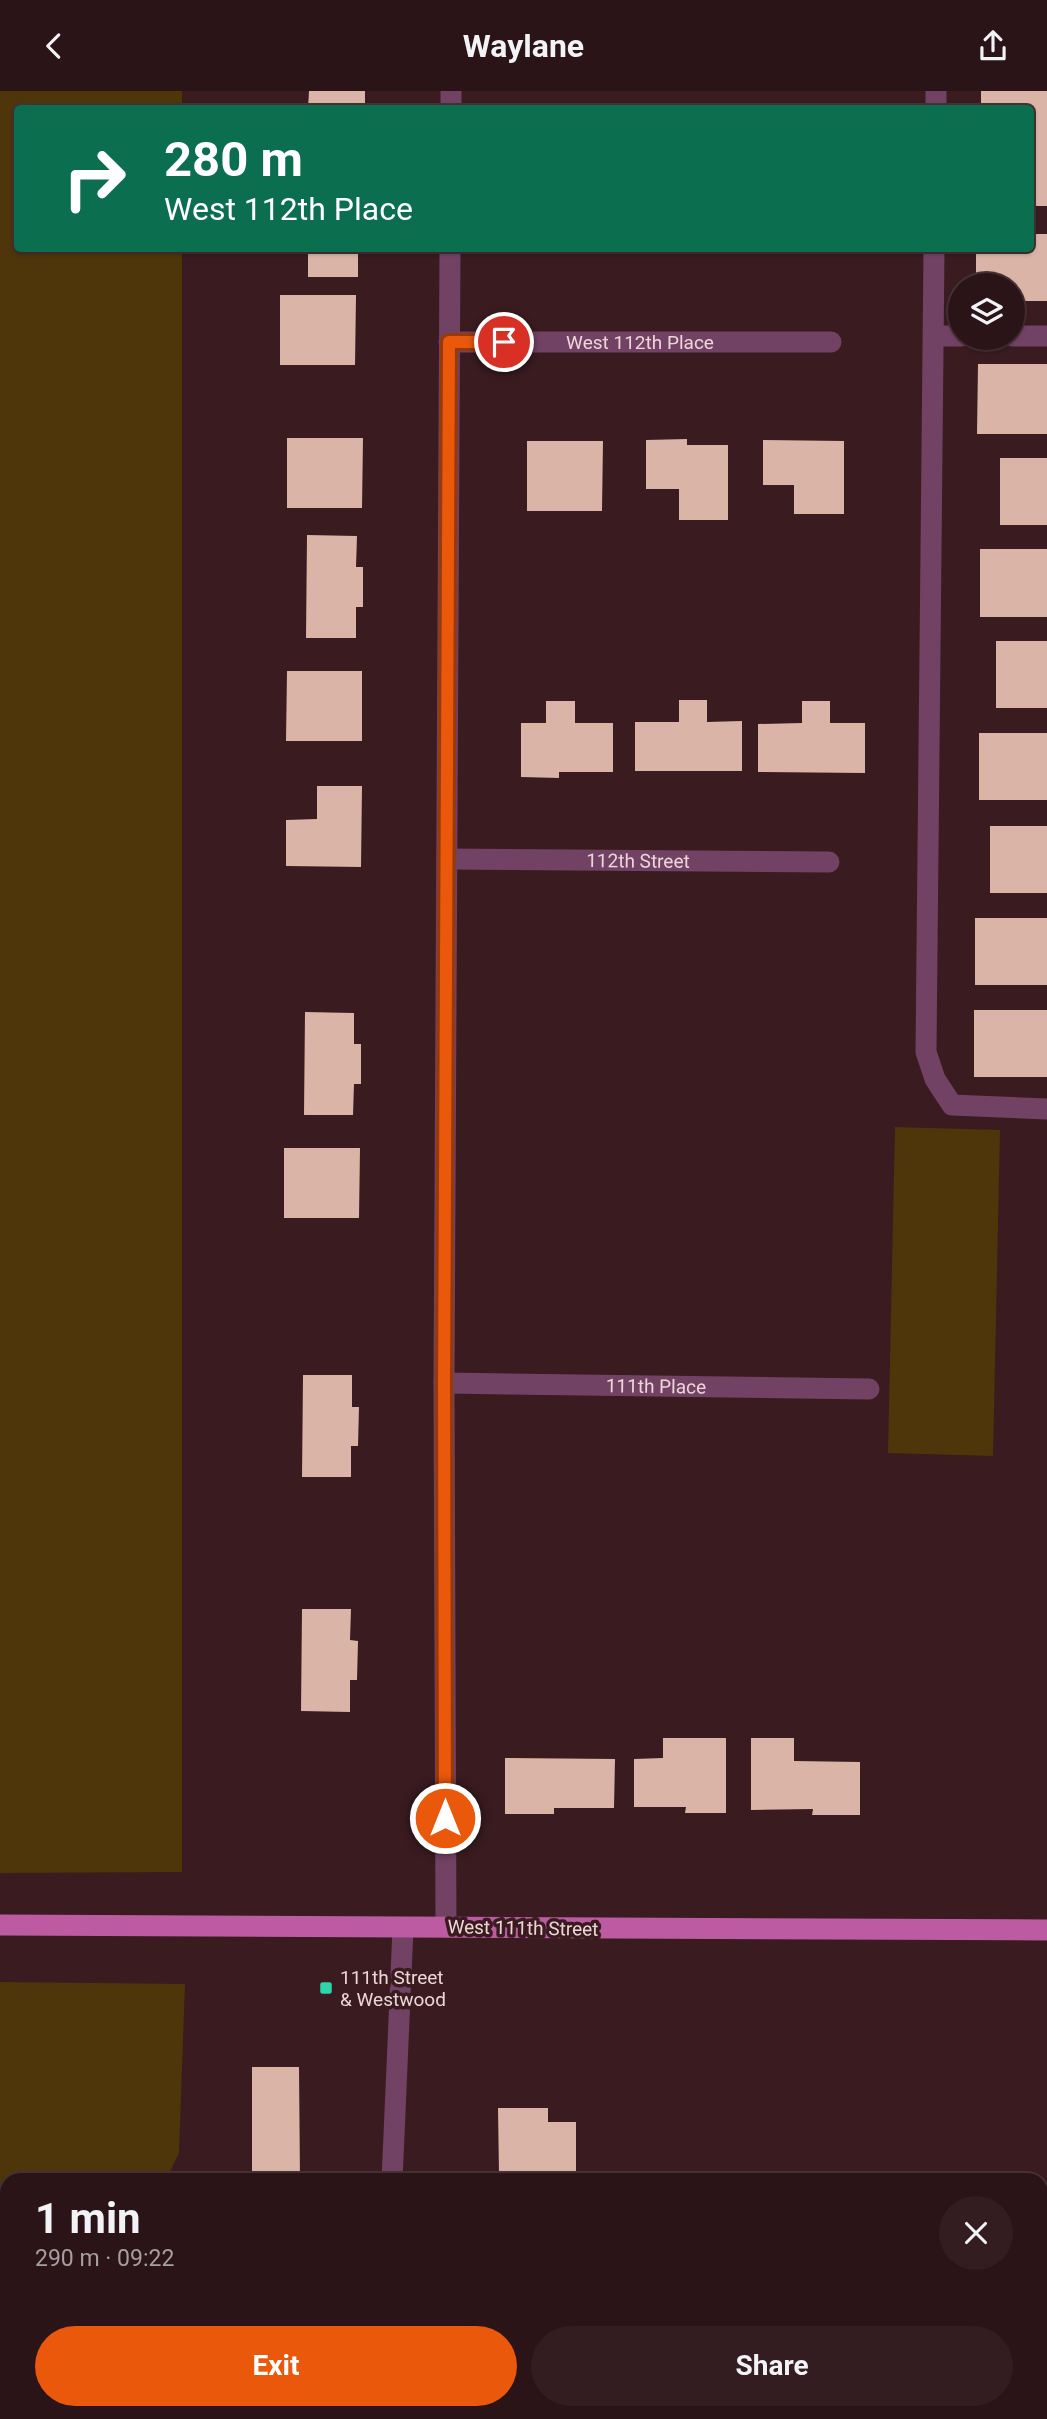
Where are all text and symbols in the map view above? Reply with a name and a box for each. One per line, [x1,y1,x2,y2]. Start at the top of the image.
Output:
icon: back [35,27,73,65]
text: Waylane [463,27,584,65]
icon: share [974,27,1012,65]
text: 280 m [164,131,303,188]
icon: right [49,133,140,224]
text: West 112th Place [164,190,413,228]
map controls [948,273,1025,350]
button: layers [948,273,1025,350]
pin [474,312,534,372]
icon: arrive [485,323,523,361]
street label: West 112th Place [566,331,714,354]
street label: 112th Street [586,849,690,872]
street label: 111th Place [606,1374,706,1398]
position arrow [408,1781,482,1855]
street label: West 111th Street [447,1915,599,1941]
place label: 111th Street & Westwood [340,1966,446,2011]
marker: 111th Street & Westwood [318,1980,334,1996]
text: 1 min [35,2194,141,2243]
button: close [939,2196,1013,2270]
text: 290 m · 09:22 [35,2245,174,2272]
button: Exit [35,2326,517,2406]
button: Share [531,2326,1013,2406]

